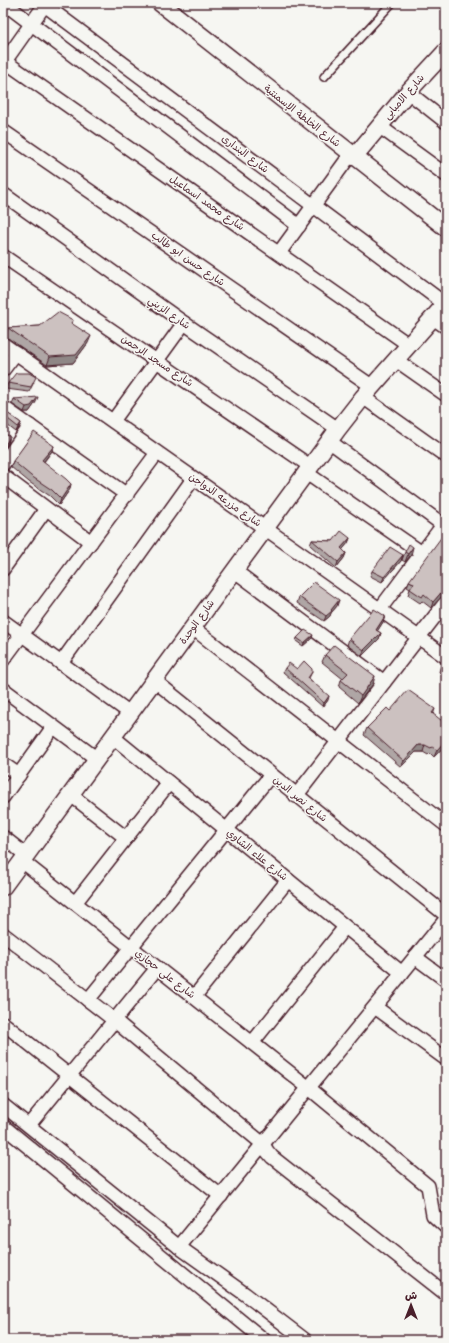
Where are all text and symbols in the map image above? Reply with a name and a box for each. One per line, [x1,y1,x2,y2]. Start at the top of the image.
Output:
street label: شارع الامبابى [380,71,428,123]
street label: شارع الخلطة الإسمنتية [260,81,344,151]
street label: شارع البندارى [218,131,272,177]
street label: شارع محمد اسماعيل [166,171,248,235]
street label: شارع حسن ابو طالب [148,228,228,291]
street label: شارع الزيني [144,293,194,334]
street label: شارع مسجد الرحمن [118,331,196,391]
street label: شارع مزرعه الدواجن [185,469,265,531]
street label: شارع الوحدة [175,596,219,648]
street label: شارع نصر الدين [269,772,331,826]
street label: شارع علاء الشاوي [223,825,291,885]
street label: شارع على حجازي [131,945,199,1003]
north arrow [391,1285,431,1325]
text: ش [405,1287,417,1305]

